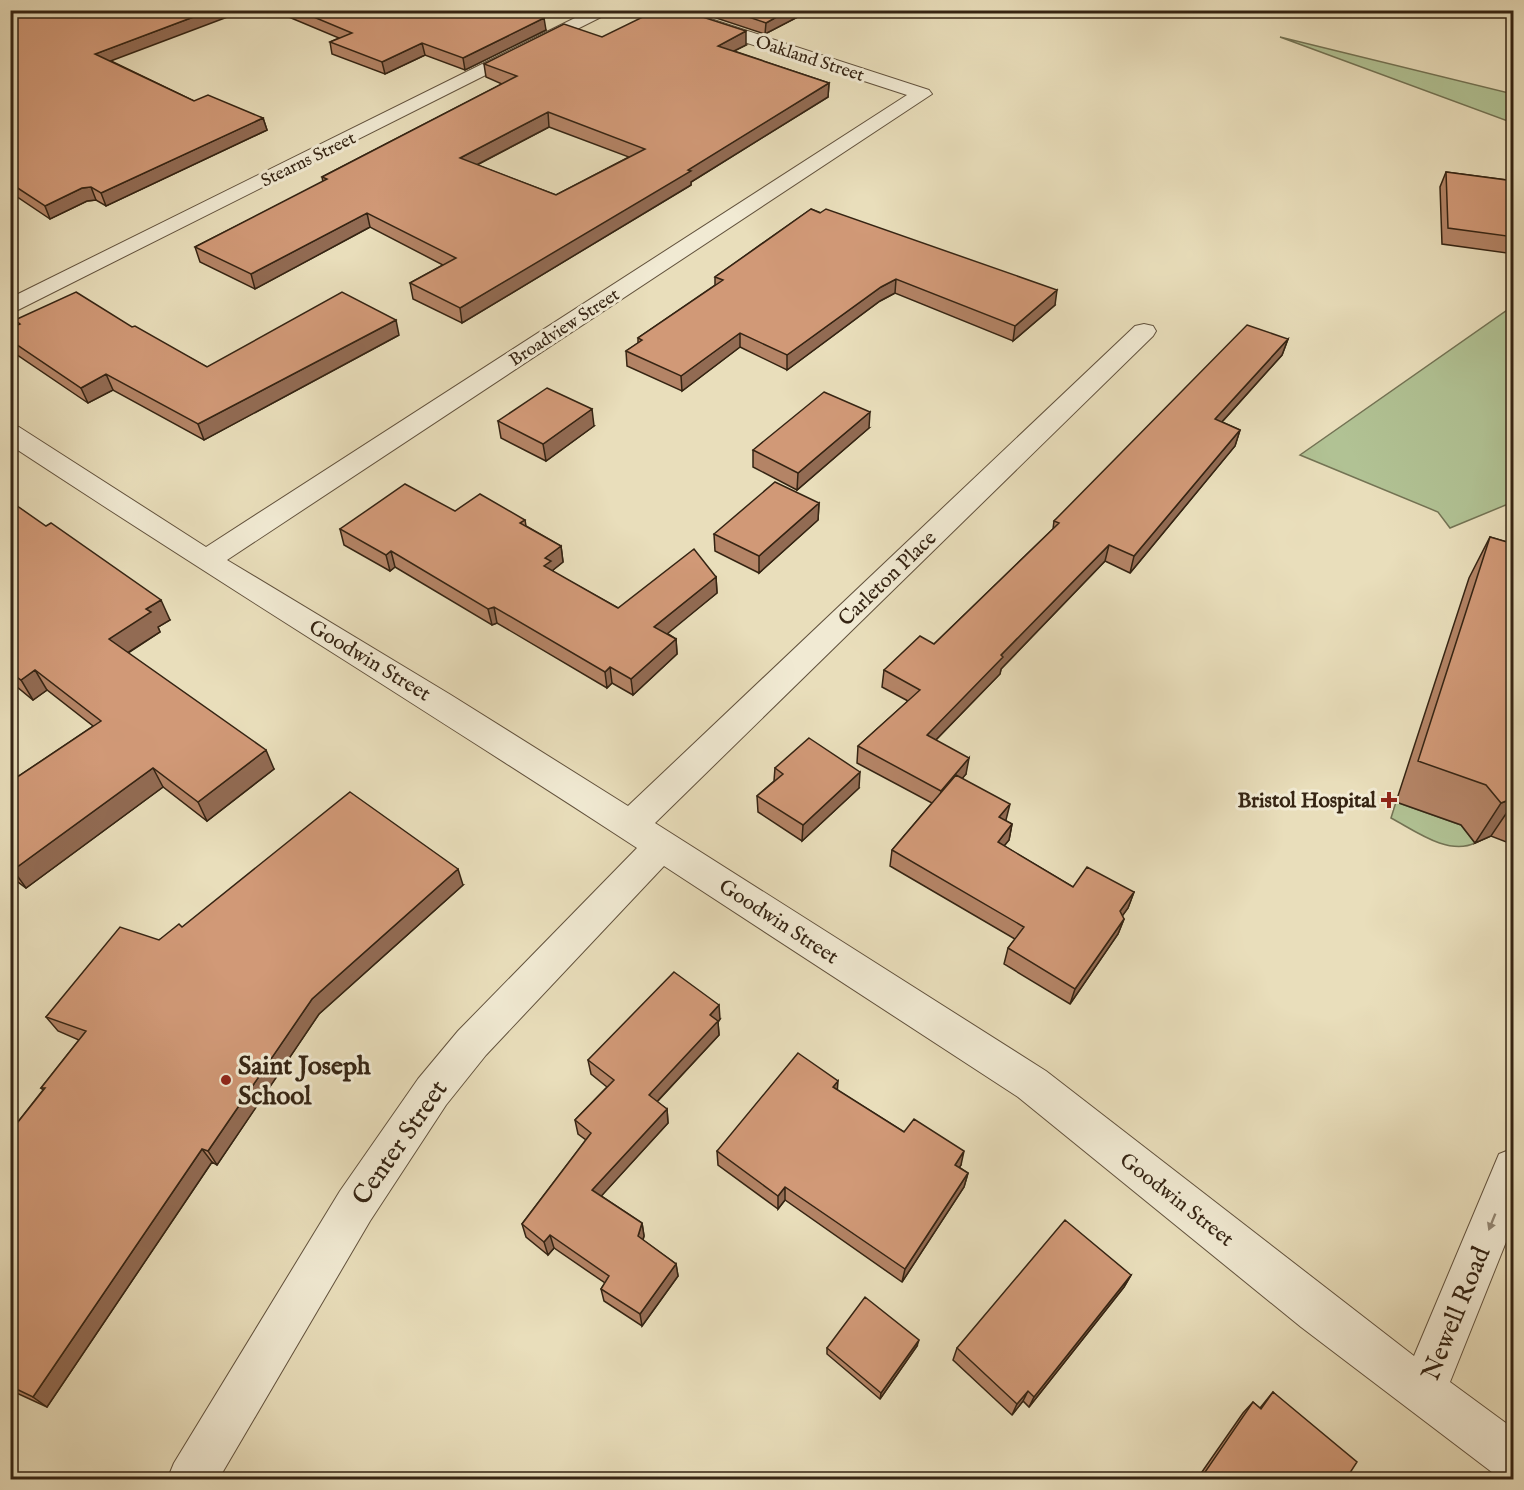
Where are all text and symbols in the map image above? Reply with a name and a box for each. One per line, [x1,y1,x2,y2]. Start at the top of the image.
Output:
street label: Oakland Street [752,31,867,88]
street label: Stearns Street [257,128,360,193]
street label: Broadview Street [505,284,624,372]
street label: Carleton Place [833,525,943,633]
street label: Goodwin Street [303,614,435,708]
place label: Bristol Hospital [1237,788,1377,815]
marker: Bristol Hospital [1380,791,1398,809]
street label: Goodwin Street [713,873,843,971]
place label: Saint Joseph School [238,1050,372,1113]
marker: Saint Joseph School [219,1073,233,1087]
street label: Center Street [345,1074,455,1212]
street label: Goodwin Street [1114,1147,1239,1253]
one-way arrow [1487,1213,1496,1231]
street label: Newell Road [1415,1242,1498,1385]

